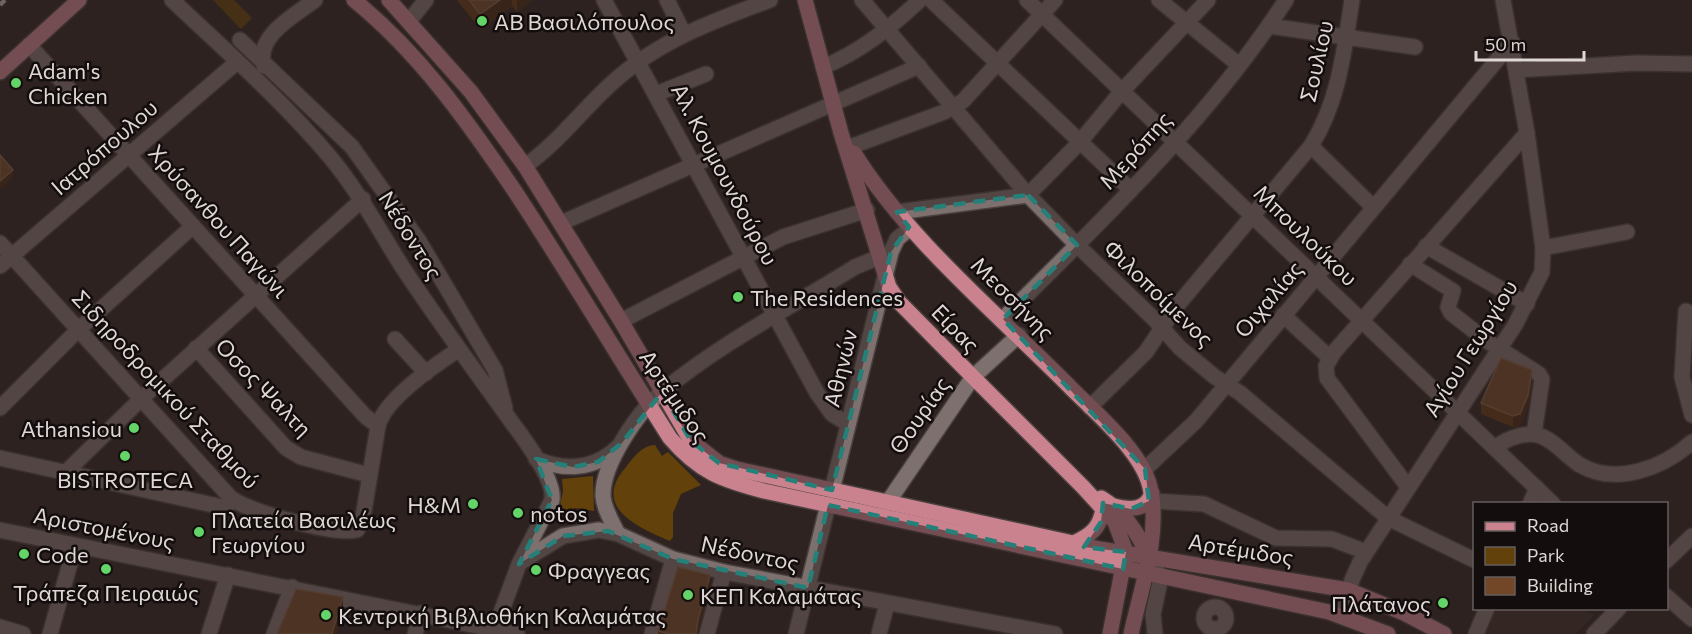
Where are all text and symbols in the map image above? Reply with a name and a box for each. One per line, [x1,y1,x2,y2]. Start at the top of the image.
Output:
place label: ΑΒ Βασιλόπουλος [494,8,674,35]
marker: ΑΒ Βασιλόπουλος [475,14,489,28]
street label: Σουλίου [1294,18,1338,104]
scale bar [1476,24,1584,62]
text: 50 m [1485,33,1526,55]
place label: Adam's Chicken [28,57,108,109]
marker: Adam's Chicken [9,76,23,90]
street label: Αλ. Κουμουνδούρου [666,79,784,269]
street label: Ιατρόπουλου [45,94,163,200]
street label: Μερόπης [1093,106,1177,194]
street label: Χρύσανθου Παγώνι [143,139,295,303]
street label: Μπουλούκου [1249,179,1363,291]
street label: Νέδοντος [373,186,449,284]
street label: Φιλοποίμενος [1099,234,1219,352]
street label: Μεσσήνης [966,251,1060,345]
street label: Οιχαλίας [1228,255,1308,343]
street label: Αγίου Γεωργίου [1417,275,1523,421]
street label: Σιδηροδρομικού Σταθμού [67,284,265,494]
place label: The Residences [750,284,903,311]
marker: The Residences [731,290,745,304]
street label: Είρας [927,298,985,358]
street label: Αθηνών [817,326,863,410]
street label: Οσος Ψαλτη [210,332,318,442]
street label: Αρτέμιδος [634,344,716,448]
street label: Θουρίας [883,371,955,459]
place label: Athansiou [21,415,122,442]
marker: Athansiou [127,421,141,435]
marker: BISTROTECA [118,449,132,463]
place label: BISTROTECA [57,466,193,493]
place label: H&M [407,491,461,518]
marker: H&M [466,497,480,511]
place label: notos [530,500,587,527]
street label: Αριστομένους [31,501,177,555]
legend [1473,502,1668,610]
place label: Πλατεία Βασιλέως Γεωργίου [211,506,396,558]
marker: notos [511,506,525,520]
text: Road [1527,514,1569,536]
marker: Πλατεία Βασιλέως Γεωργίου [192,525,206,539]
street label: Αρτέμιδος [1186,527,1296,571]
street label: Νέδοντος [699,529,801,577]
place label: Code [36,541,89,568]
text: Park [1527,544,1565,566]
marker: Code [17,547,31,561]
place label: Φραγγεας [548,557,650,584]
marker: Τράπεζα Πειραιώς [99,562,113,576]
marker: Φραγγεας [529,563,543,577]
text: Building [1527,574,1593,596]
place label: Τράπεζα Πειραιώς [13,579,199,606]
place label: ΚΕΠ Καλαμάτας [700,582,862,609]
marker: ΚΕΠ Καλαμάτας [681,588,695,602]
place label: Πλάτανος [1331,590,1431,617]
marker: Πλάτανος [1436,596,1450,610]
place label: Κεντρική Βιβλιοθήκη Καλαμάτας [338,602,666,629]
marker: Κεντρική Βιβλιοθήκη Καλαμάτας [319,608,333,622]

